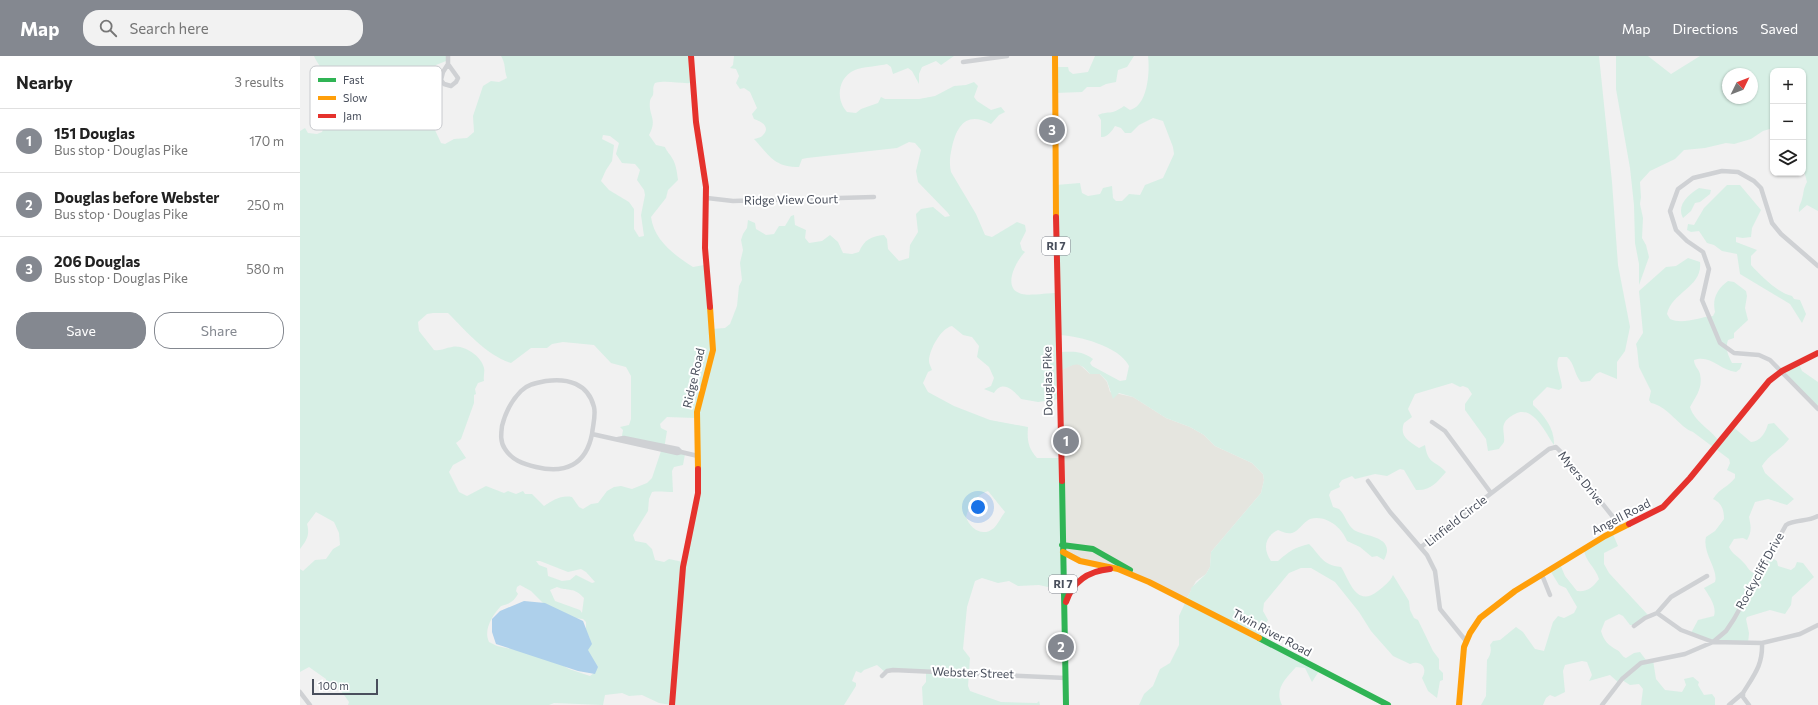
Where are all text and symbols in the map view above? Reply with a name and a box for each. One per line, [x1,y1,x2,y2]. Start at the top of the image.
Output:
search box [83,10,363,46]
text: Map [20,17,59,40]
icon: search [97,17,119,39]
text: Search here [129,19,209,37]
text: Map [1622,20,1651,37]
text: Directions [1673,20,1738,37]
text: Saved [1760,20,1798,37]
legend [310,66,442,130]
north arrow [1722,68,1758,104]
map controls [1770,68,1806,176]
button: + [1770,68,1806,104]
text: Nearby [16,72,73,93]
text: Fast [343,73,365,86]
text: 3 results [235,74,284,90]
text: Slow [343,91,368,104]
button: − [1770,104,1806,140]
text: Jam [343,109,362,123]
pin: 3 [1039,115,1065,145]
text: 151 Douglas [54,124,135,142]
text: 1 [26,133,32,149]
text: 170 m [249,133,284,149]
button: layers [1770,140,1806,176]
text: Bus stop · Douglas Pike [54,142,188,158]
text: Douglas before Webster [54,188,219,206]
street label: Ridge View Court [744,191,838,207]
text: 2 [25,197,33,213]
text: 250 m [247,197,284,213]
text: Bus stop · Douglas Pike [54,206,188,222]
road number: RI 7 [1042,237,1070,255]
text: 206 Douglas [54,252,140,270]
text: 3 [25,261,33,277]
text: 580 m [246,261,284,277]
text: Bus stop · Douglas Pike [54,270,188,286]
button: Save [16,312,146,349]
button: Share [154,312,284,349]
street label: Ridge Road [679,346,707,409]
street label: Douglas Pike [1039,346,1055,416]
pin: 1 [1053,426,1079,456]
street label: Myers Drive [1556,448,1608,507]
street label: Linfield Circle [1422,492,1489,549]
street label: Angell Road [1589,495,1652,537]
your location [968,497,988,517]
street label: Rockycliff Drive [1732,530,1786,611]
road number: RI 7 [1049,575,1077,593]
street label: Twin River Road [1231,605,1314,659]
pin: 2 [1048,632,1074,662]
street label: Webster Street [932,664,1014,680]
scale bar [312,677,378,696]
text: 100 m [318,679,349,692]

